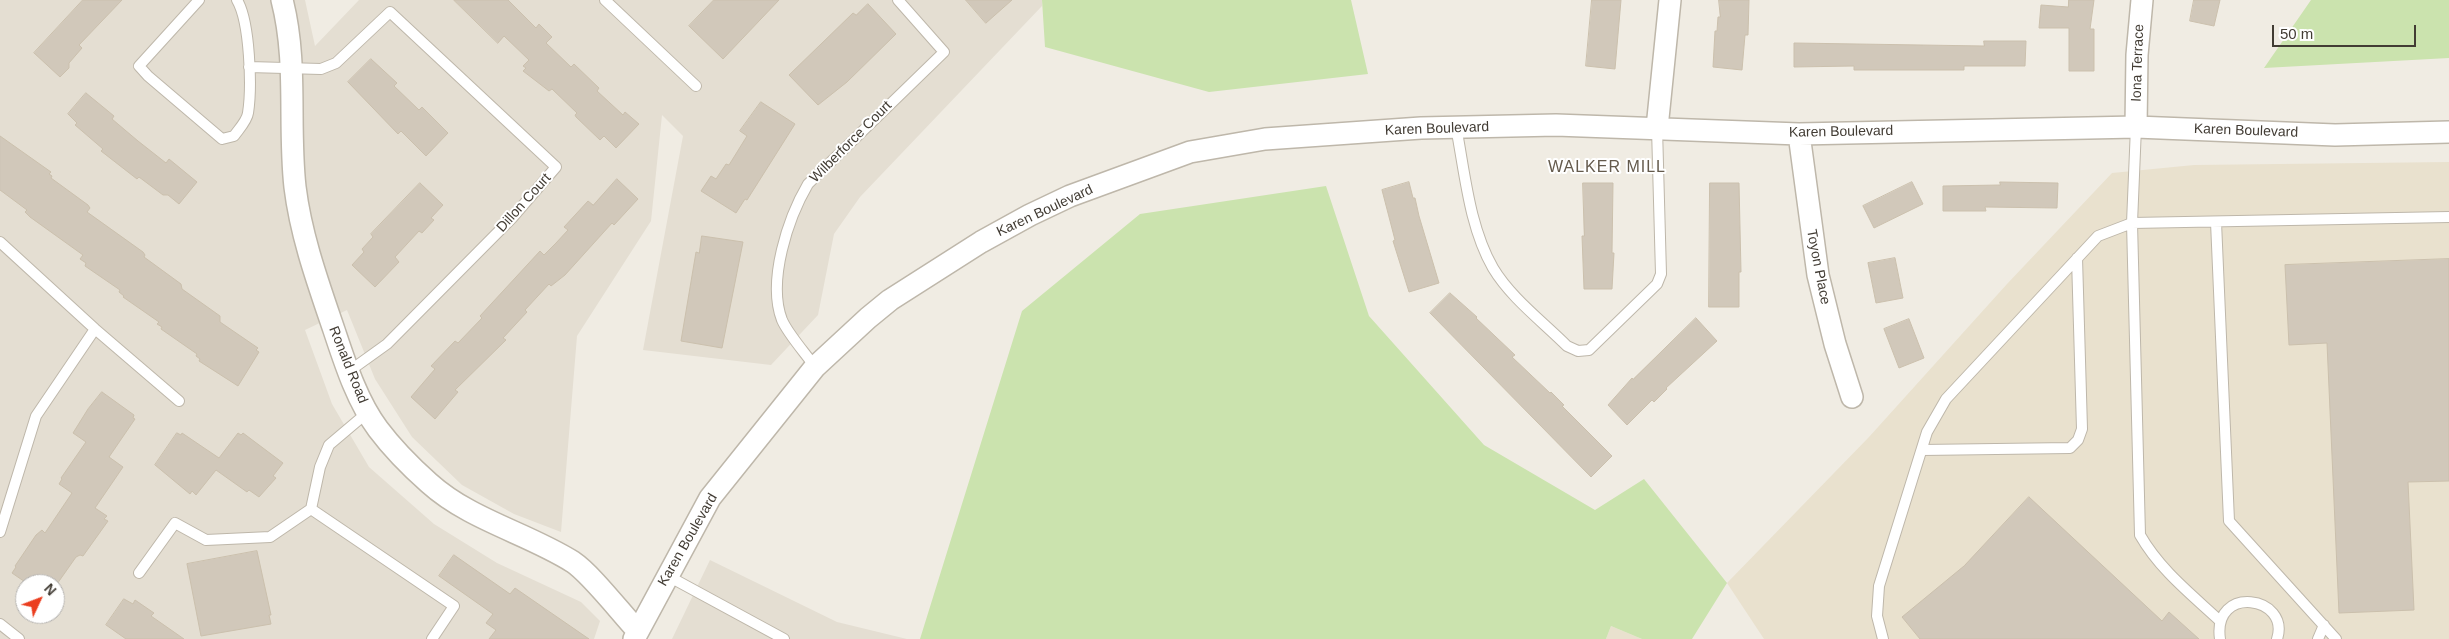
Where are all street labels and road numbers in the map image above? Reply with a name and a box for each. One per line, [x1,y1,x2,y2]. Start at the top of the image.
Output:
street label: Iona Terrace [2128,24,2148,102]
street label: Wilberforce Court [807,98,895,186]
street label: Karen Boulevard [1385,119,1489,139]
street label: Karen Boulevard [2194,121,2298,141]
street label: Karen Boulevard [1789,123,1893,141]
street label: Dillon Court [493,170,555,236]
street label: Karen Boulevard [994,181,1096,241]
street label: Toyon Place [1802,228,1834,306]
street label: Ronald Road [325,324,371,406]
street label: Karen Boulevard [655,491,721,589]

